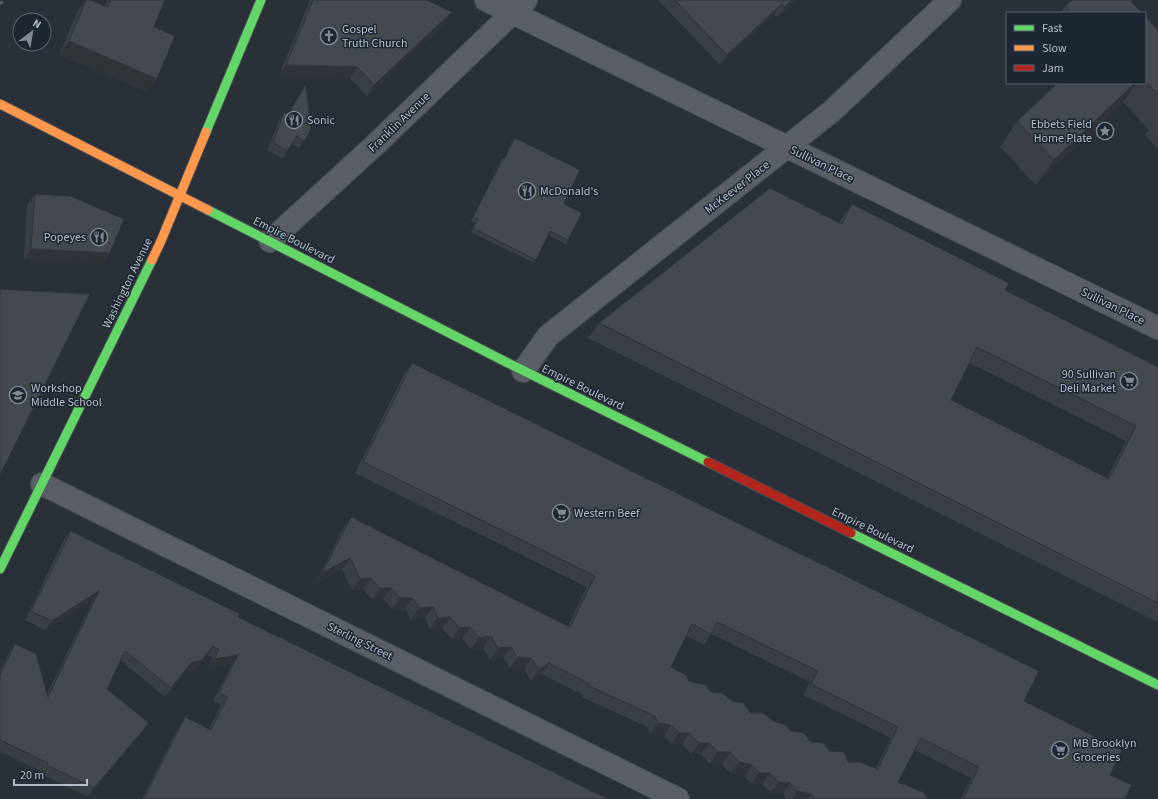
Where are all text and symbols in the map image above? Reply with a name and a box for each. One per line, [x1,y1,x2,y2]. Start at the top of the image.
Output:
north arrow [12,12,52,52]
legend [1006,12,1146,84]
text: N [30,16,44,32]
text: Fast [1042,20,1062,37]
place label: Gospel Truth Church [342,21,408,52]
church icon: Gospel Truth Church [319,26,339,46]
text: Slow [1042,40,1067,57]
text: Jam [1042,60,1064,77]
street label: Franklin Avenue [365,88,434,156]
restaurant icon: Sonic [284,110,304,130]
place label: Sonic [307,112,335,129]
place label: Ebbets Field Home Plate [1031,116,1092,147]
place icon: Ebbets Field Home Plate [1095,121,1115,141]
street label: Sullivan Place [787,142,857,187]
street label: McKeever Place [701,157,773,218]
restaurant icon: McDonald's [517,181,537,201]
place label: McDonald's [540,183,598,200]
street label: Empire Boulevard [250,213,338,268]
restaurant icon: Popeyes [89,227,109,247]
place label: Popeyes [44,229,86,246]
street label: Washington Avenue [98,235,157,331]
street label: Sullivan Place [1078,284,1148,329]
street label: Empire Boulevard [539,360,627,415]
place label: 90 Sullivan Deli Market [1060,366,1116,397]
supermarket icon: 90 Sullivan Deli Market [1119,371,1139,391]
place label: Workshop Middle School [31,380,102,411]
school or university icon: Workshop Middle School [8,385,28,405]
supermarket icon: Western Beef [551,503,571,523]
street label: Empire Boulevard [829,503,917,558]
place label: Western Beef [574,505,640,522]
street label: Sterling Street [324,618,396,665]
place label: MB Brooklyn Groceries [1073,735,1136,766]
supermarket icon: MB Brooklyn Groceries [1050,740,1070,760]
scale bar [14,761,87,787]
text: 20 m [20,767,44,784]

